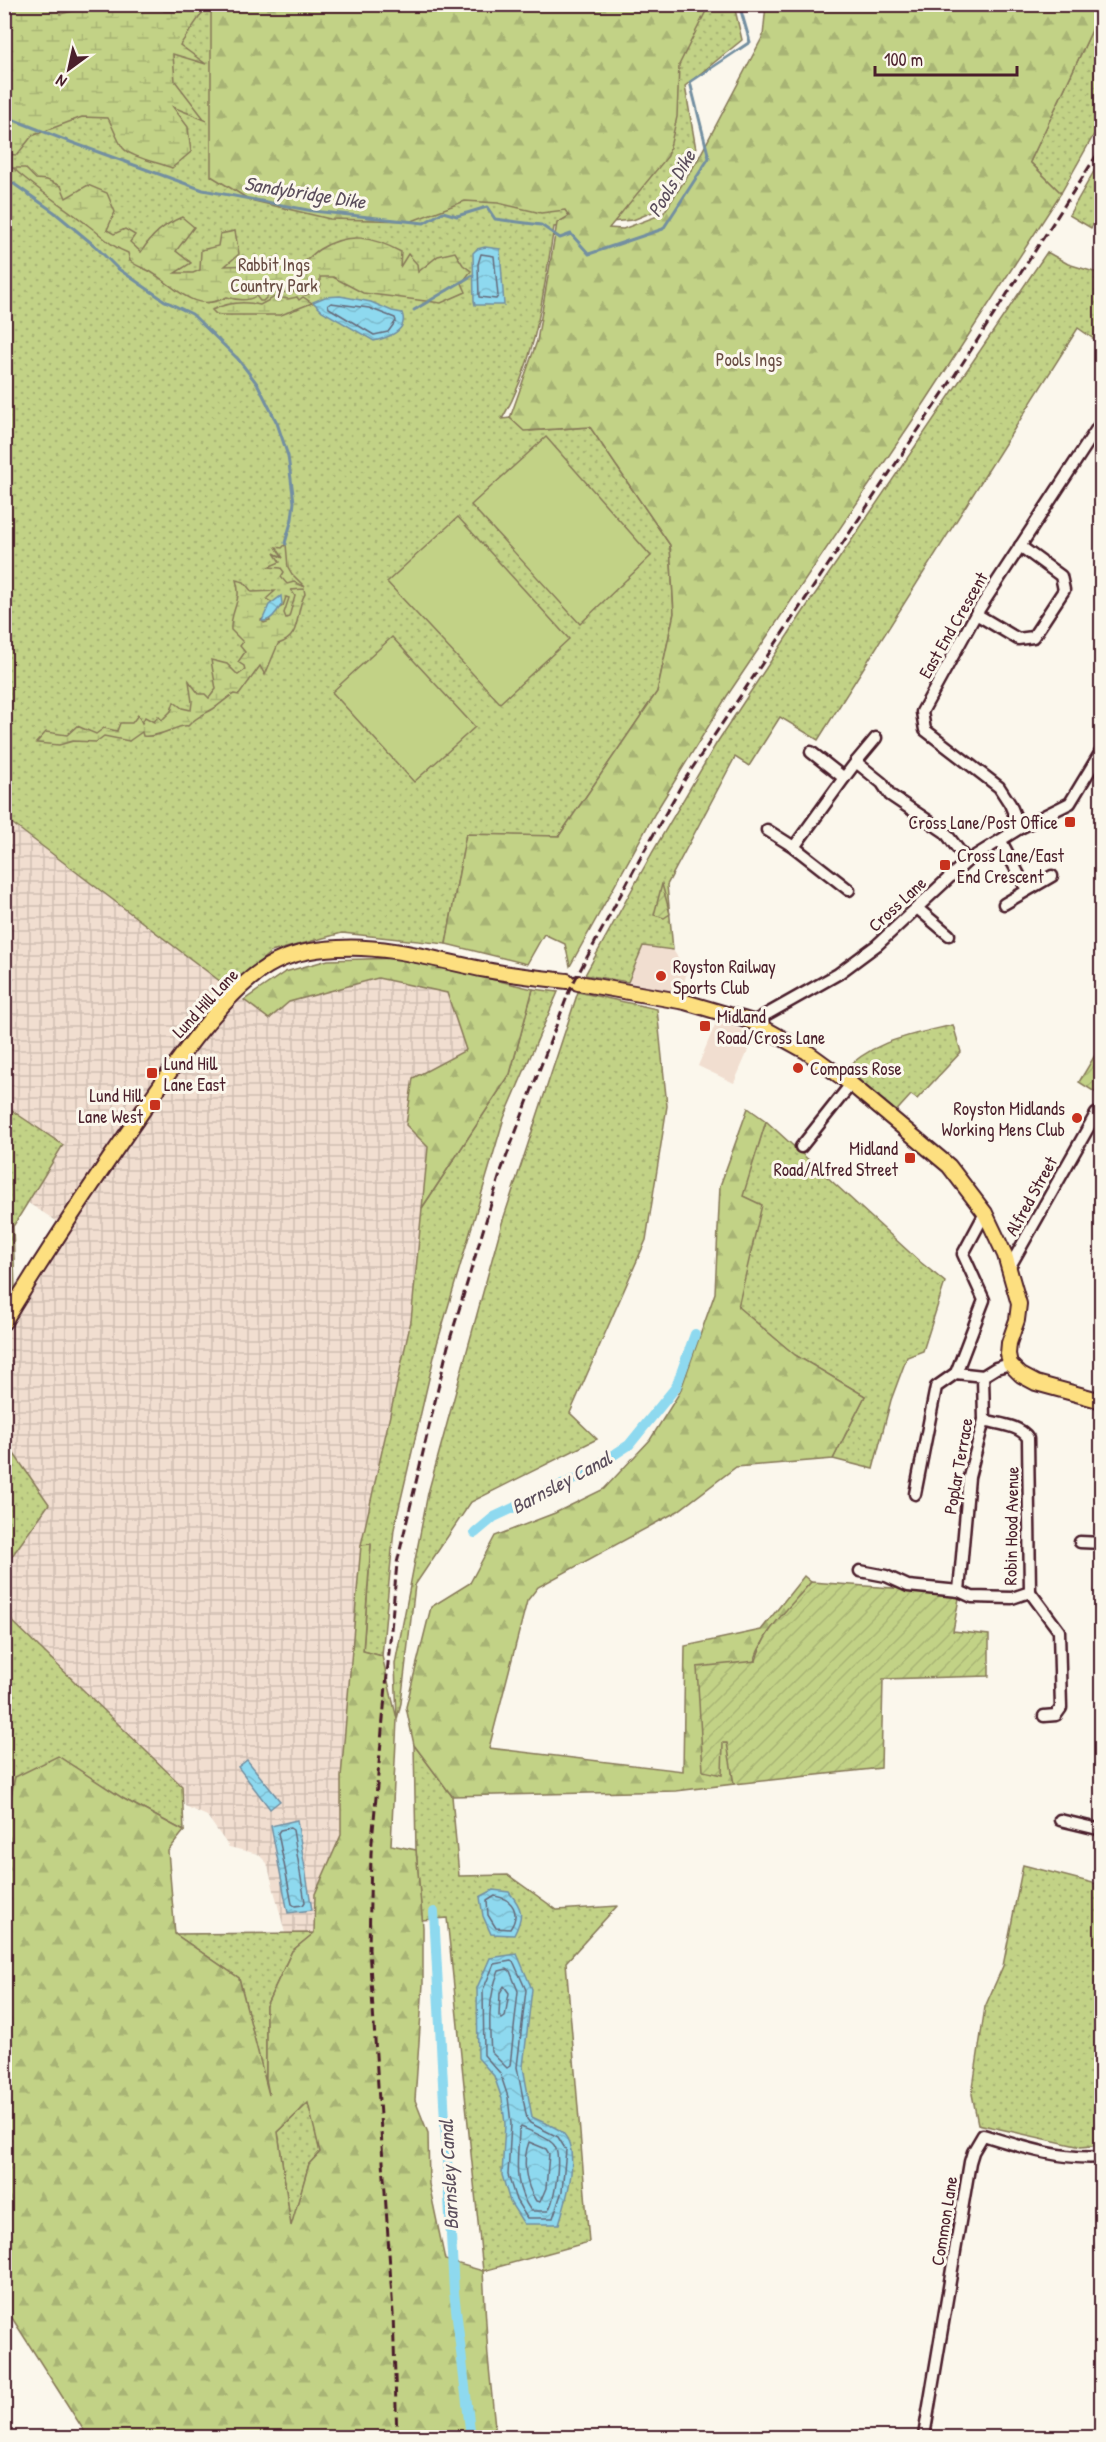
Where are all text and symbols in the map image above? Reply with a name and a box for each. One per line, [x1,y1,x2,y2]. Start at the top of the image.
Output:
north arrow [39,39,99,99]
scale bar [875,39,1018,77]
text: 100 m [884,47,923,72]
text: N [51,70,70,93]
water label: Pools Dike [640,144,702,222]
water label: Sandybridge Dike [242,169,369,216]
park label: Rabbit Ings Country Park [230,252,318,298]
park label: Pools Ings [716,347,782,372]
street label: East End Crescent [912,567,994,683]
place label: Cross Lane/Post Office [908,810,1058,835]
marker: Cross Lane/Post Office [1063,815,1077,829]
place label: Cross Lane/East End Crescent [957,843,1065,889]
marker: Cross Lane/East End Crescent [938,858,952,872]
street label: Cross Lane [862,871,932,937]
place label: Royston Railway Sports Club [673,954,776,1000]
street label: Lund Hill Lane [166,963,244,1043]
marker: Royston Railway Sports Club [654,969,668,983]
place label: Midland Road/Cross Lane [717,1004,825,1050]
marker: Midland Road/Cross Lane [698,1019,712,1033]
place label: Lund Hill Lane East [164,1051,226,1097]
place label: Compass Rose [810,1056,902,1081]
marker: Compass Rose [791,1061,805,1075]
marker: Lund Hill Lane East [145,1066,159,1080]
place label: Lund Hill Lane West [78,1083,144,1129]
place label: Royston Midlands Working Mens Club [942,1096,1065,1142]
marker: Lund Hill Lane West [148,1098,162,1112]
marker: Royston Midlands Working Mens Club [1070,1111,1084,1125]
place label: Midland Road/Alfred Street [774,1136,899,1182]
marker: Midland Road/Alfred Street [903,1151,917,1165]
street label: Alfred Street [999,1151,1063,1240]
street label: Poplar Terrace [937,1416,979,1516]
water label: Barnsley Canal [506,1444,618,1521]
street label: Robin Hood Avenue [997,1466,1025,1586]
water label: Barnsley Canal [432,2118,465,2231]
street label: Common Lane [925,2175,963,2267]

